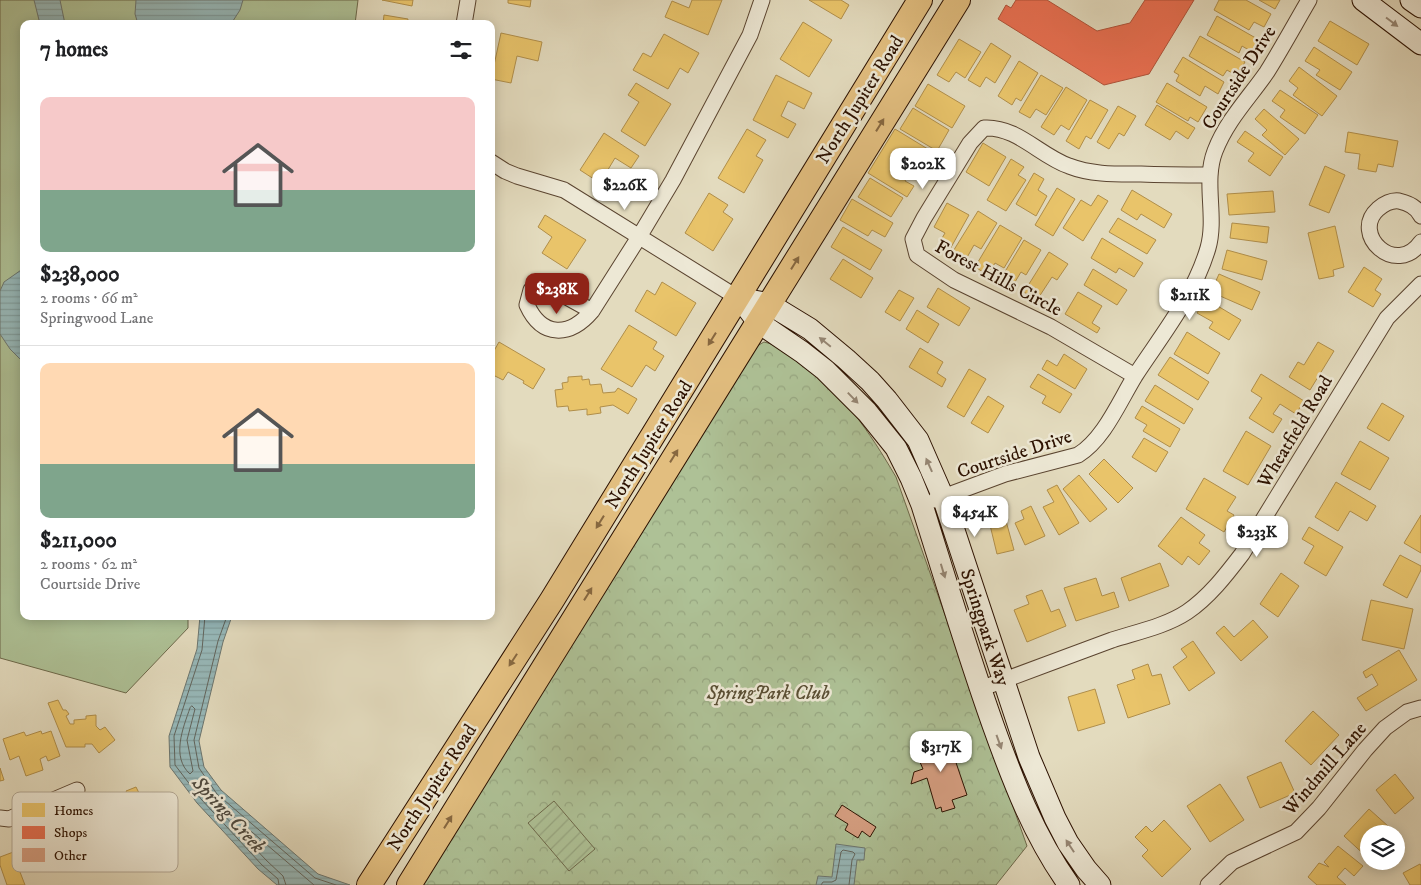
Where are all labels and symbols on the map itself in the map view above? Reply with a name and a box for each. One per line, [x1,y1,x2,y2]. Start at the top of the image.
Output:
one-way arrow [1385,16,1398,27]
street label: Courtside Drive [1197,21,1281,134]
street label: North Jupiter Road [812,31,909,168]
one-way arrow [876,118,885,131]
pin: $202K [888,148,958,190]
pin: $226K [590,168,660,211]
street label: Forest Hills Circle [931,235,1066,322]
one-way arrow [790,256,799,269]
pin: $238K [522,272,592,315]
pin: $211K [1155,278,1225,321]
one-way arrow [708,333,717,346]
one-way arrow [819,336,832,347]
street label: Wheatfield Road [1252,371,1338,493]
street label: North Jupiter Road [601,376,698,513]
one-way arrow [847,392,859,404]
street label: Courtside Drive [954,425,1075,484]
one-way arrow [670,450,679,463]
one-way arrow [924,458,932,472]
pin: $454K [940,496,1010,538]
one-way arrow [595,516,604,529]
pin: $233K [1222,516,1292,558]
one-way arrow [939,563,947,578]
street label: Springpark Way [955,566,1015,690]
one-way arrow [584,588,593,601]
one-way arrow [508,653,518,667]
park label: SpringPark Club [706,682,829,706]
street label: Windmill Lane [1278,718,1372,821]
street label: North Jupiter Road [383,720,482,856]
pin: $317K [906,730,976,773]
one-way arrow [996,734,1003,749]
water label: Spring Creek [185,770,270,859]
legend [12,792,178,872]
text: Homes [54,802,94,820]
one-way arrow [443,815,452,828]
text: Shops [54,824,87,842]
one-way arrow [1066,839,1075,853]
text: Other [54,847,87,865]

